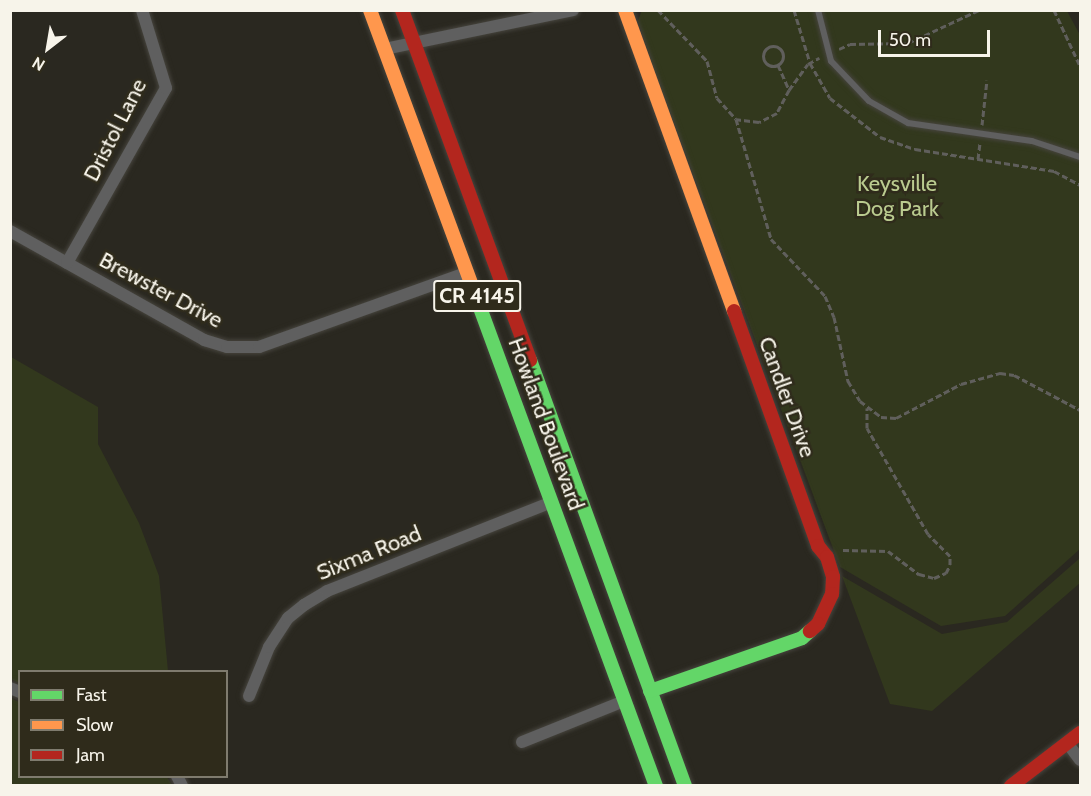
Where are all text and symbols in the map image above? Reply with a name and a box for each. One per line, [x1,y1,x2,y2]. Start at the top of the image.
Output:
north arrow [18,18,78,78]
scale bar [881,18,994,56]
text: 50 m [889,29,931,51]
text: N [29,53,48,75]
street label: Dristol Lane [78,74,152,186]
park label: Keysville Dog Park [855,170,939,222]
street label: Brewster Drive [95,246,227,334]
road number: CR 4145 [432,278,522,314]
street label: Candler Drive [753,333,821,461]
street label: Howland Boulevard [503,334,589,514]
street label: Sixma Road [313,520,425,586]
legend [18,670,228,778]
text: Fast [76,684,107,706]
text: Slow [76,714,113,736]
text: Jam [76,744,105,766]

